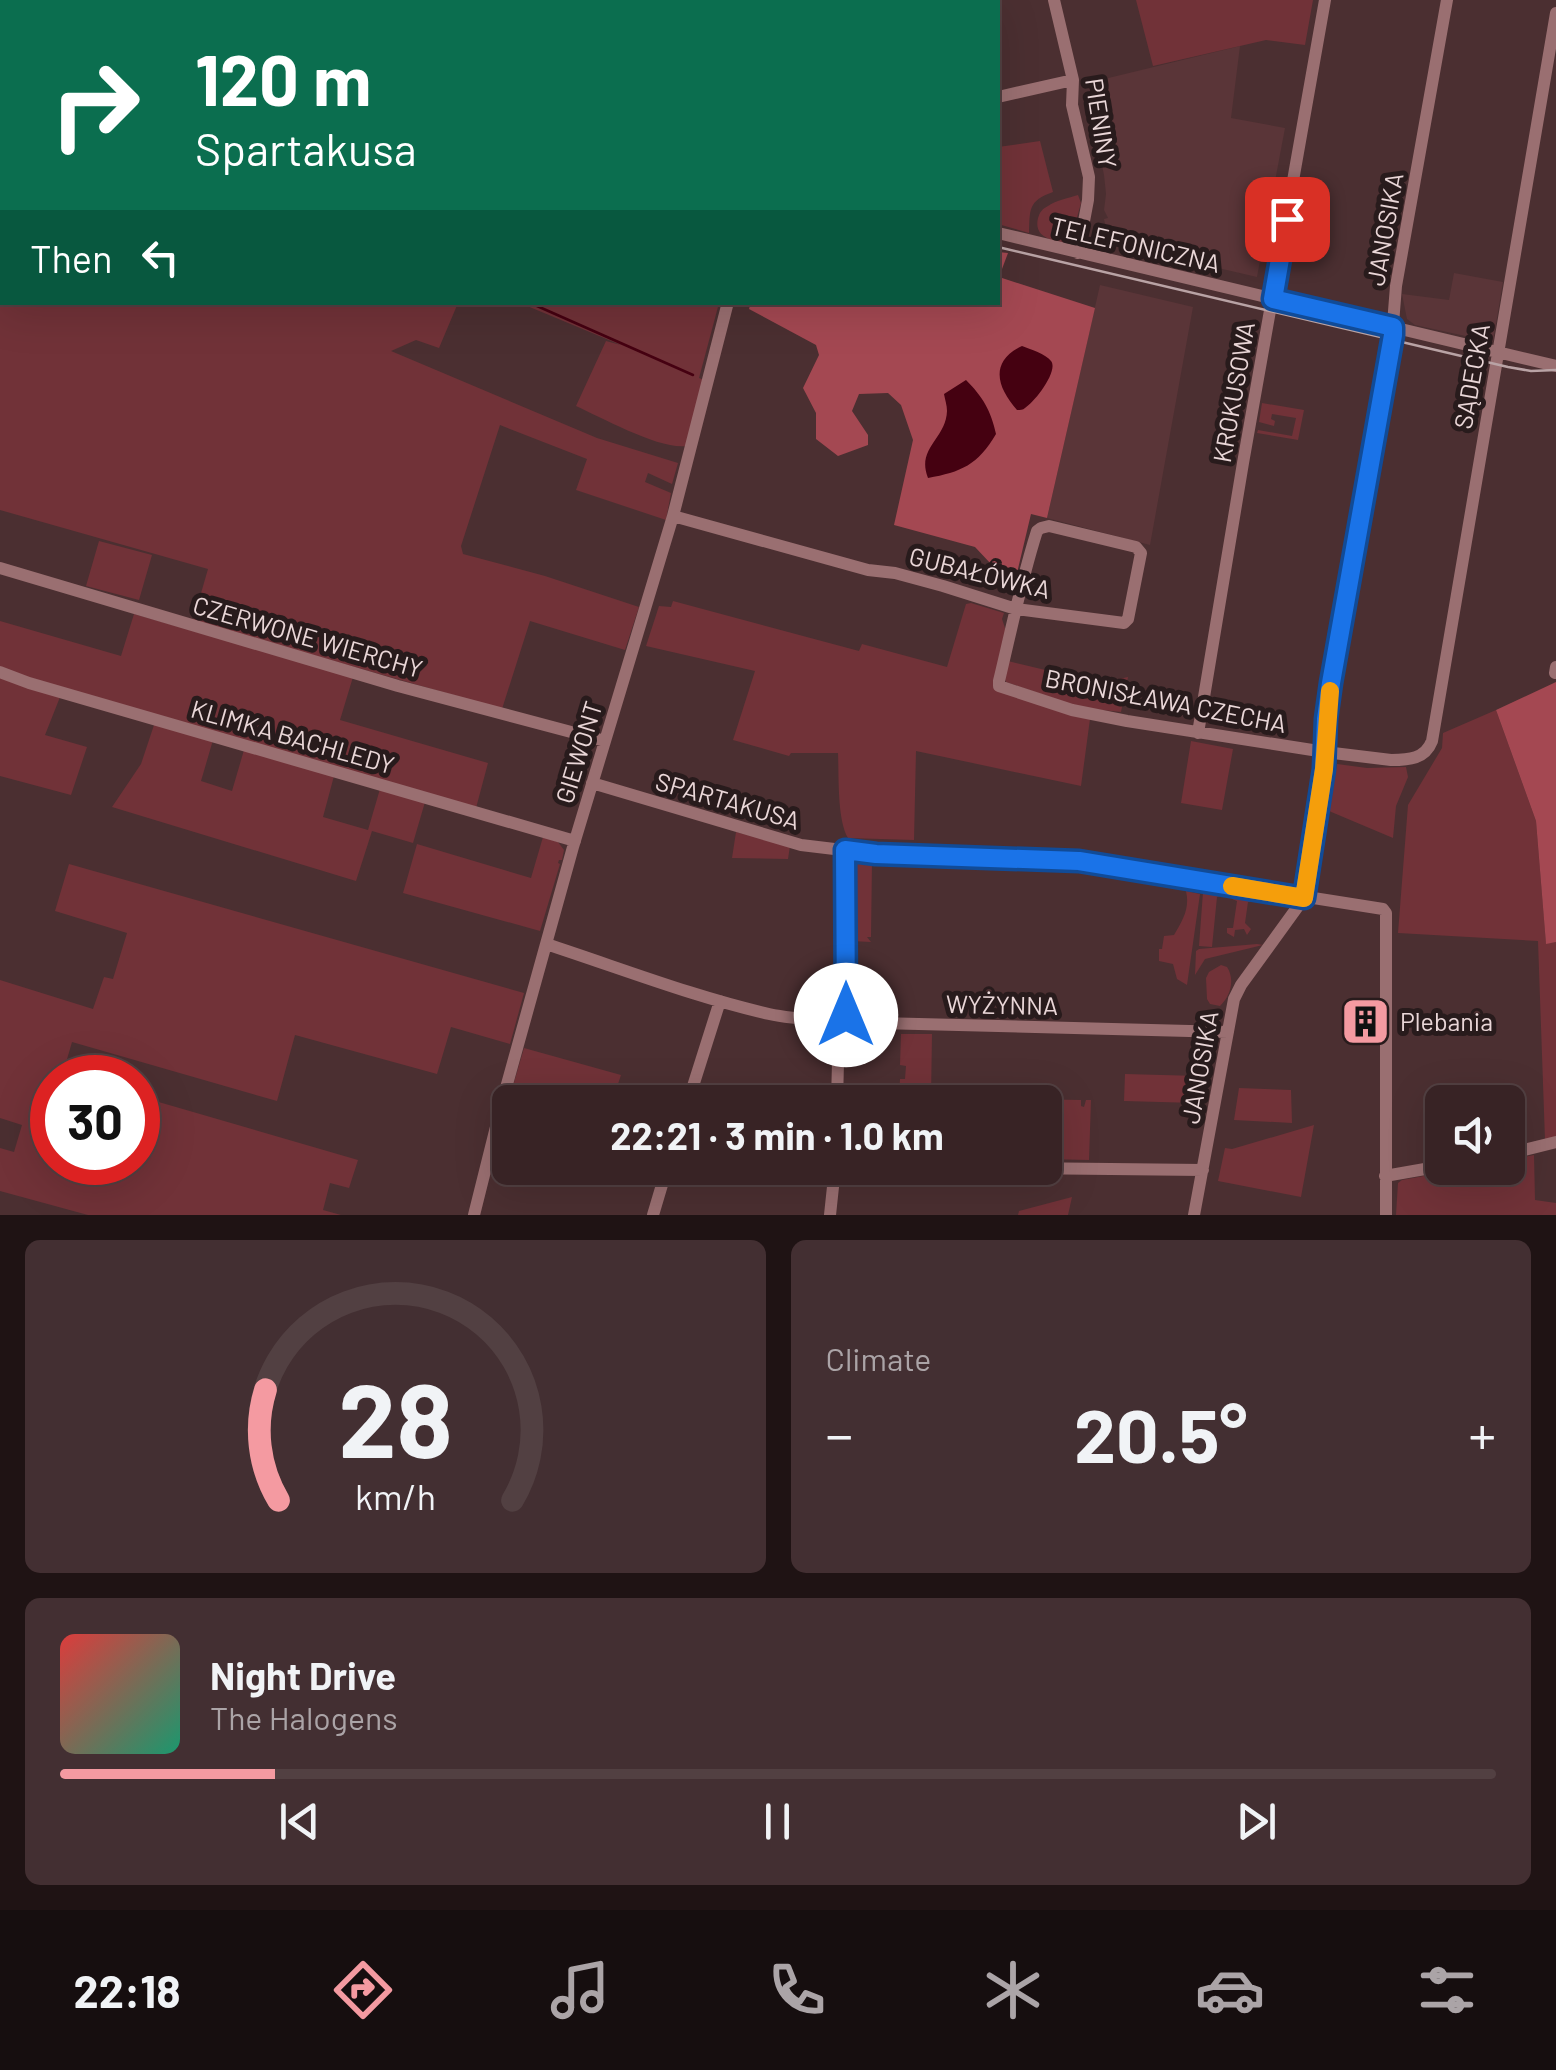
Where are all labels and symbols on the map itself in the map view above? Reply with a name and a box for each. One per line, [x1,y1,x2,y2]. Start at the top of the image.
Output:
street label: PIENINY [1080,76,1124,170]
street label: JANOSIKA [1359,170,1409,288]
pin [1245,177,1330,262]
street label: TELEFONICZNA [1048,210,1224,278]
street label: KROKUSOWA [1206,319,1260,465]
street label: SĄDECKA [1447,321,1495,431]
street label: GUBAŁÓWKA [906,540,1054,604]
street label: CZERWONE WIERCHY [190,589,426,683]
street label: BRONISŁAWA CZECHA [1043,662,1289,738]
street label: KLIMKA BACHLEDY [188,693,398,779]
street label: GIEWONT [548,697,608,807]
street label: SPARTAKUSA [652,765,804,835]
position arrow [794,963,898,1067]
street label: WYŻYNNA [946,988,1058,1020]
building icon: Plebania [1339,995,1391,1047]
place label: Plebania [1400,1006,1493,1036]
street label: JANOSIKA [1174,1008,1224,1126]
speed limit sign: 30 [30,1055,160,1185]

